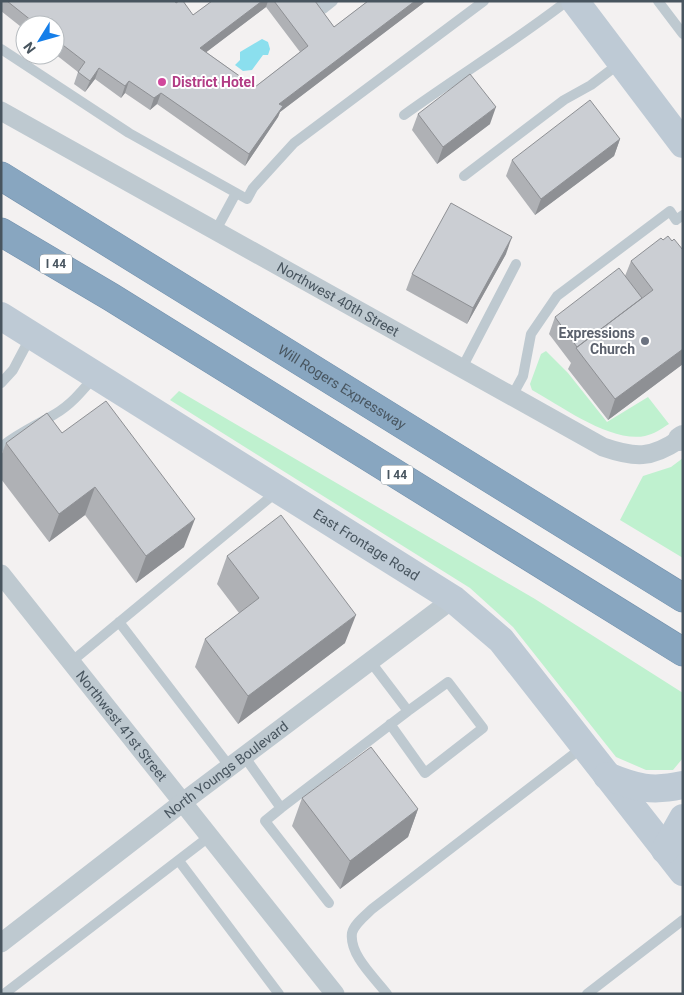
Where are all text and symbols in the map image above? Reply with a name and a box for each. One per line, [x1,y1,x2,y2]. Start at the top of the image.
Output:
north arrow [15,15,65,65]
text: N [20,39,39,57]
place label: District Hotel [172,74,255,90]
marker: District Hotel [156,76,168,88]
road number: I 44 [40,254,72,274]
street label: Northwest 40th Street [274,259,402,340]
place label: Expressions Church [559,325,635,357]
marker: Expressions Church [639,335,651,347]
street label: Will Rogers Expressway [275,341,409,433]
road number: I 44 [381,466,413,484]
street label: East Frontage Road [310,506,422,584]
street label: Northwest 41st Street [73,667,171,785]
street label: North Youngs Boulevard [161,718,291,822]

